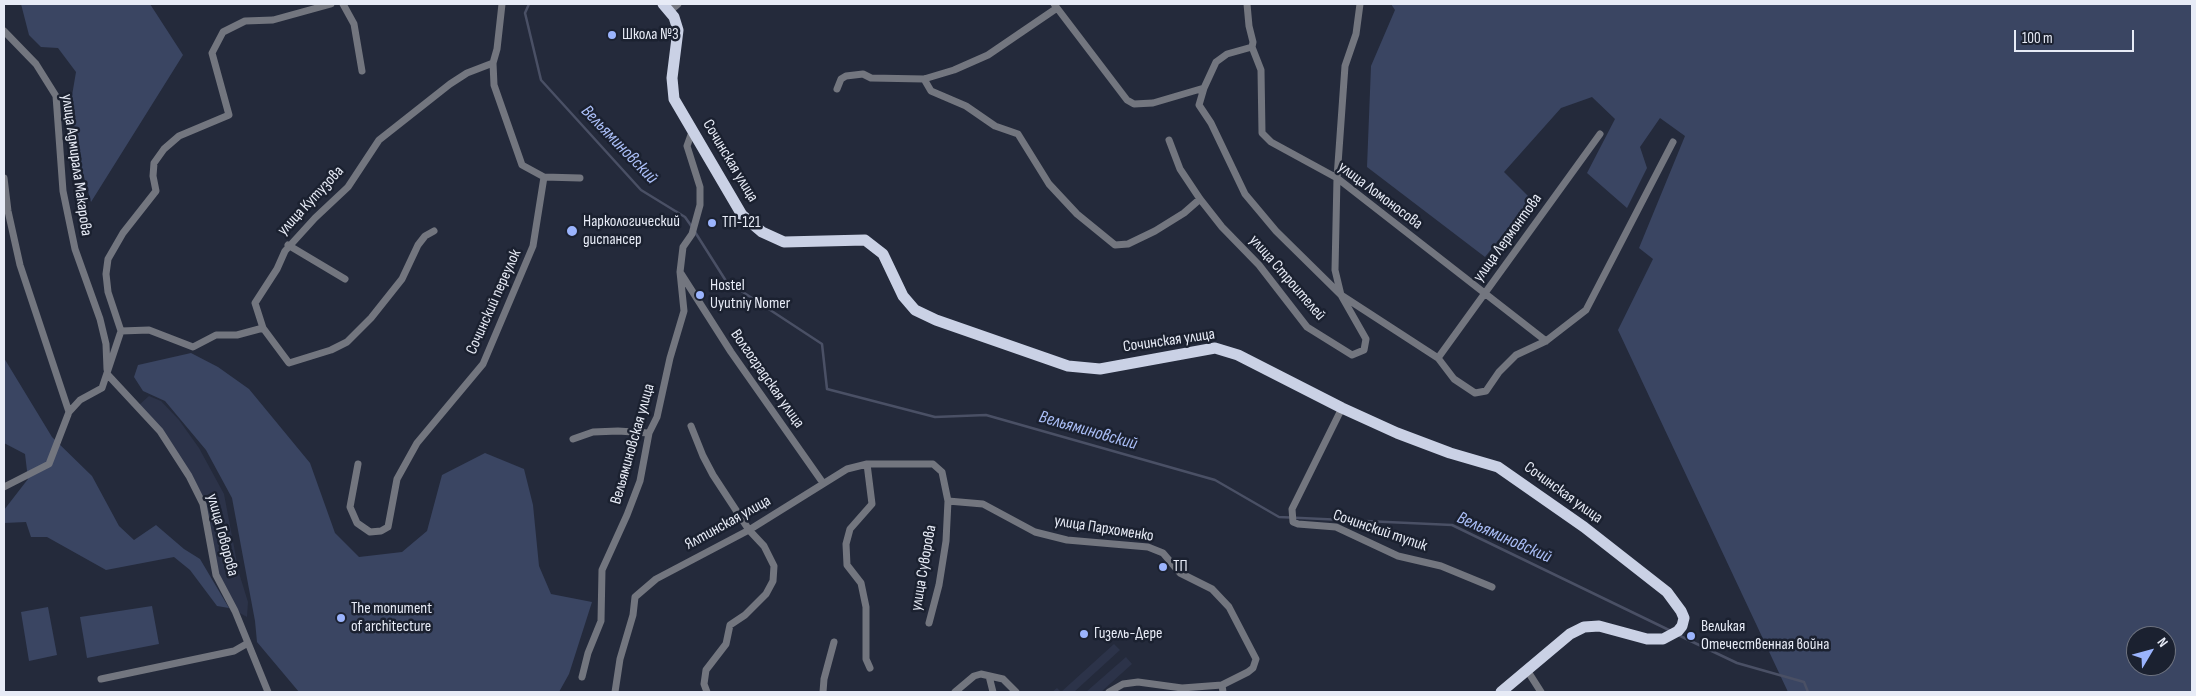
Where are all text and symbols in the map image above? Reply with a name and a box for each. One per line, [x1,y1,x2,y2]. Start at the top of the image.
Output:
scale bar [2016,20,2136,52]
place label: Школа №3 [622,25,679,45]
marker: Школа №3 [606,29,618,41]
text: 100 m [2022,29,2053,48]
street label: улица Адмирала Макарова [57,93,95,237]
water label: Вельяминовский [576,101,662,189]
street label: Сочинская улица [698,116,762,206]
street label: улица Ломоносова [1334,158,1426,234]
street label: улица Кутузова [274,162,348,240]
street label: улица Лермонтова [1469,190,1547,286]
place label: Наркологический диспансер [583,212,680,250]
place label: ТП-121 [722,213,761,233]
marker: ТП-121 [706,217,718,229]
marker: Наркологический диспансер [565,224,579,238]
street label: улица Строителей [1245,231,1329,325]
street label: Сочинский переулок [462,246,526,358]
place label: Hostel Uyutniy Nomer [710,276,790,314]
marker: Hostel Uyutniy Nomer [694,289,706,301]
street label: Сочинская улица [1122,325,1216,357]
street label: Волгоградская улица [726,326,808,432]
street label: Вельяминовская улица [607,381,659,507]
water label: Вельяминовский [1036,407,1140,455]
street label: Сочинская улица [1520,458,1606,528]
street label: улица Говорова [202,492,242,578]
street label: Ялтинская улица [682,492,774,554]
street label: Сочинский тупик [1330,506,1430,556]
water label: Вельяминовский [1453,508,1555,568]
street label: улица Пархоменко [1053,512,1155,546]
street label: улица Суворова [907,523,941,613]
place label: ТП [1173,557,1188,577]
marker: ТП [1157,561,1169,573]
place label: The monument of architecture [351,599,432,637]
marker: The monument of architecture [335,612,347,624]
place label: Великая Отечественная война [1701,617,1829,655]
place label: Гизель-Дере [1094,624,1163,644]
north arrow [2126,626,2176,676]
marker: Гизель-Дере [1078,628,1090,640]
marker: Великая Отечественная война [1685,630,1697,642]
text: N [2154,634,2172,650]

